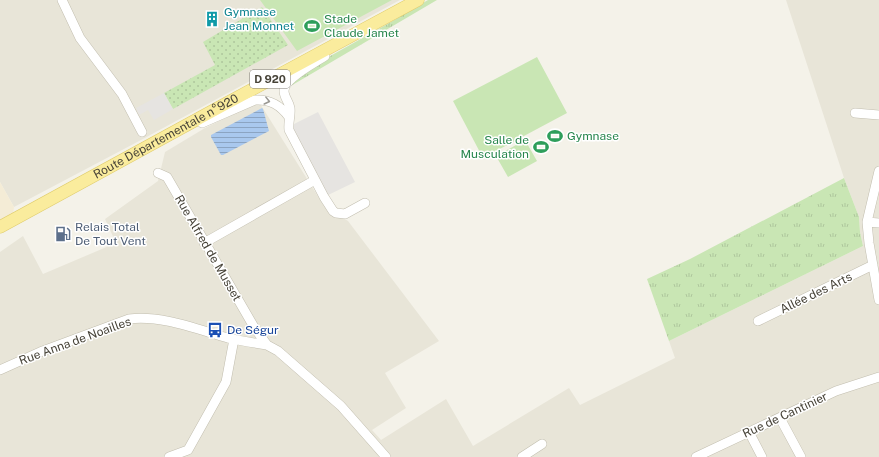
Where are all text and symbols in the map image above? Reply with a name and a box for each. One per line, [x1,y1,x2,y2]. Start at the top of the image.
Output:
place label: Gymnase Jean Monnet [224,5,295,33]
building icon: Gymnase Jean Monnet [203,10,221,28]
place label: Stade Claude Jamet [324,12,399,40]
sports icon: Stade Claude Jamet [303,17,321,35]
road number: D 920 [250,70,290,88]
street label: Route Départementale n°920 [91,91,241,182]
one-way arrow [263,96,270,105]
sports icon: Gymnase [546,127,564,145]
place label: Gymnase [567,129,619,143]
place label: Salle de Musculation [460,133,529,161]
sports icon: Salle de Musculation [532,138,550,156]
street label: Rue Alfred de Musset [172,192,244,304]
place label: Relais Total De Tout Vent [75,220,146,248]
fuel station icon: Relais Total De Tout Vent [54,225,72,243]
street label: Allée des Arts [778,270,854,316]
street label: Rue Anna de Noailles [17,314,133,368]
bus stop icon: De Ségur [206,321,224,339]
place label: De Ségur [227,323,279,337]
street label: Rue de Cantinier [740,389,830,441]

